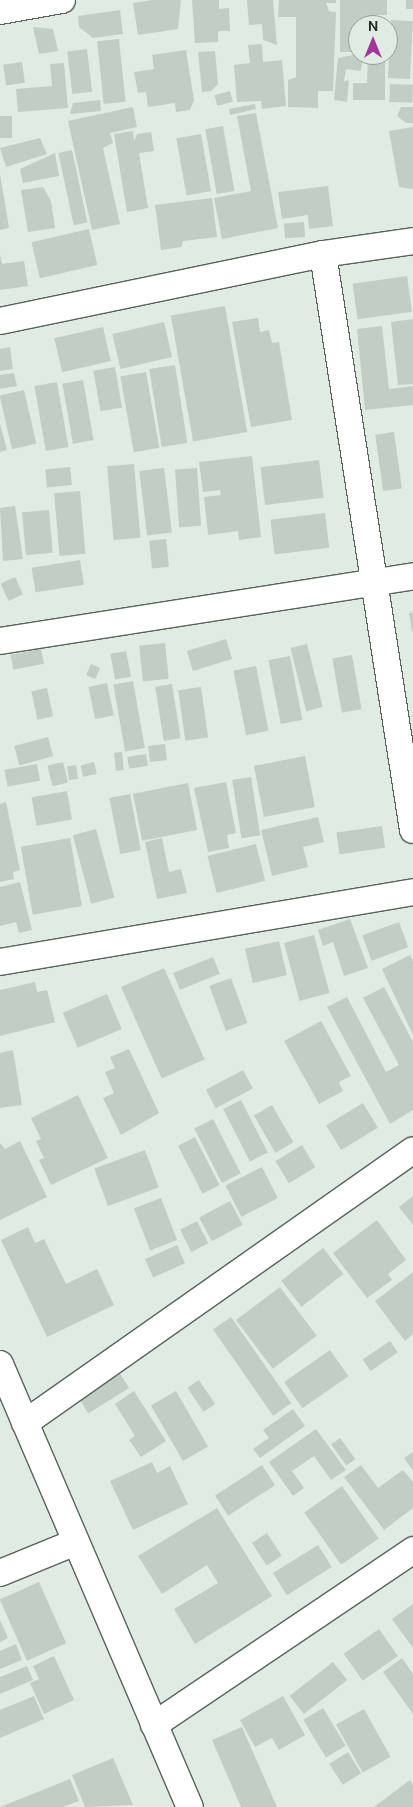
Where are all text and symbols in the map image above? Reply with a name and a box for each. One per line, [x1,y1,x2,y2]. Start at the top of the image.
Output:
north arrow [348,15,398,65]
text: N [368,17,378,35]

